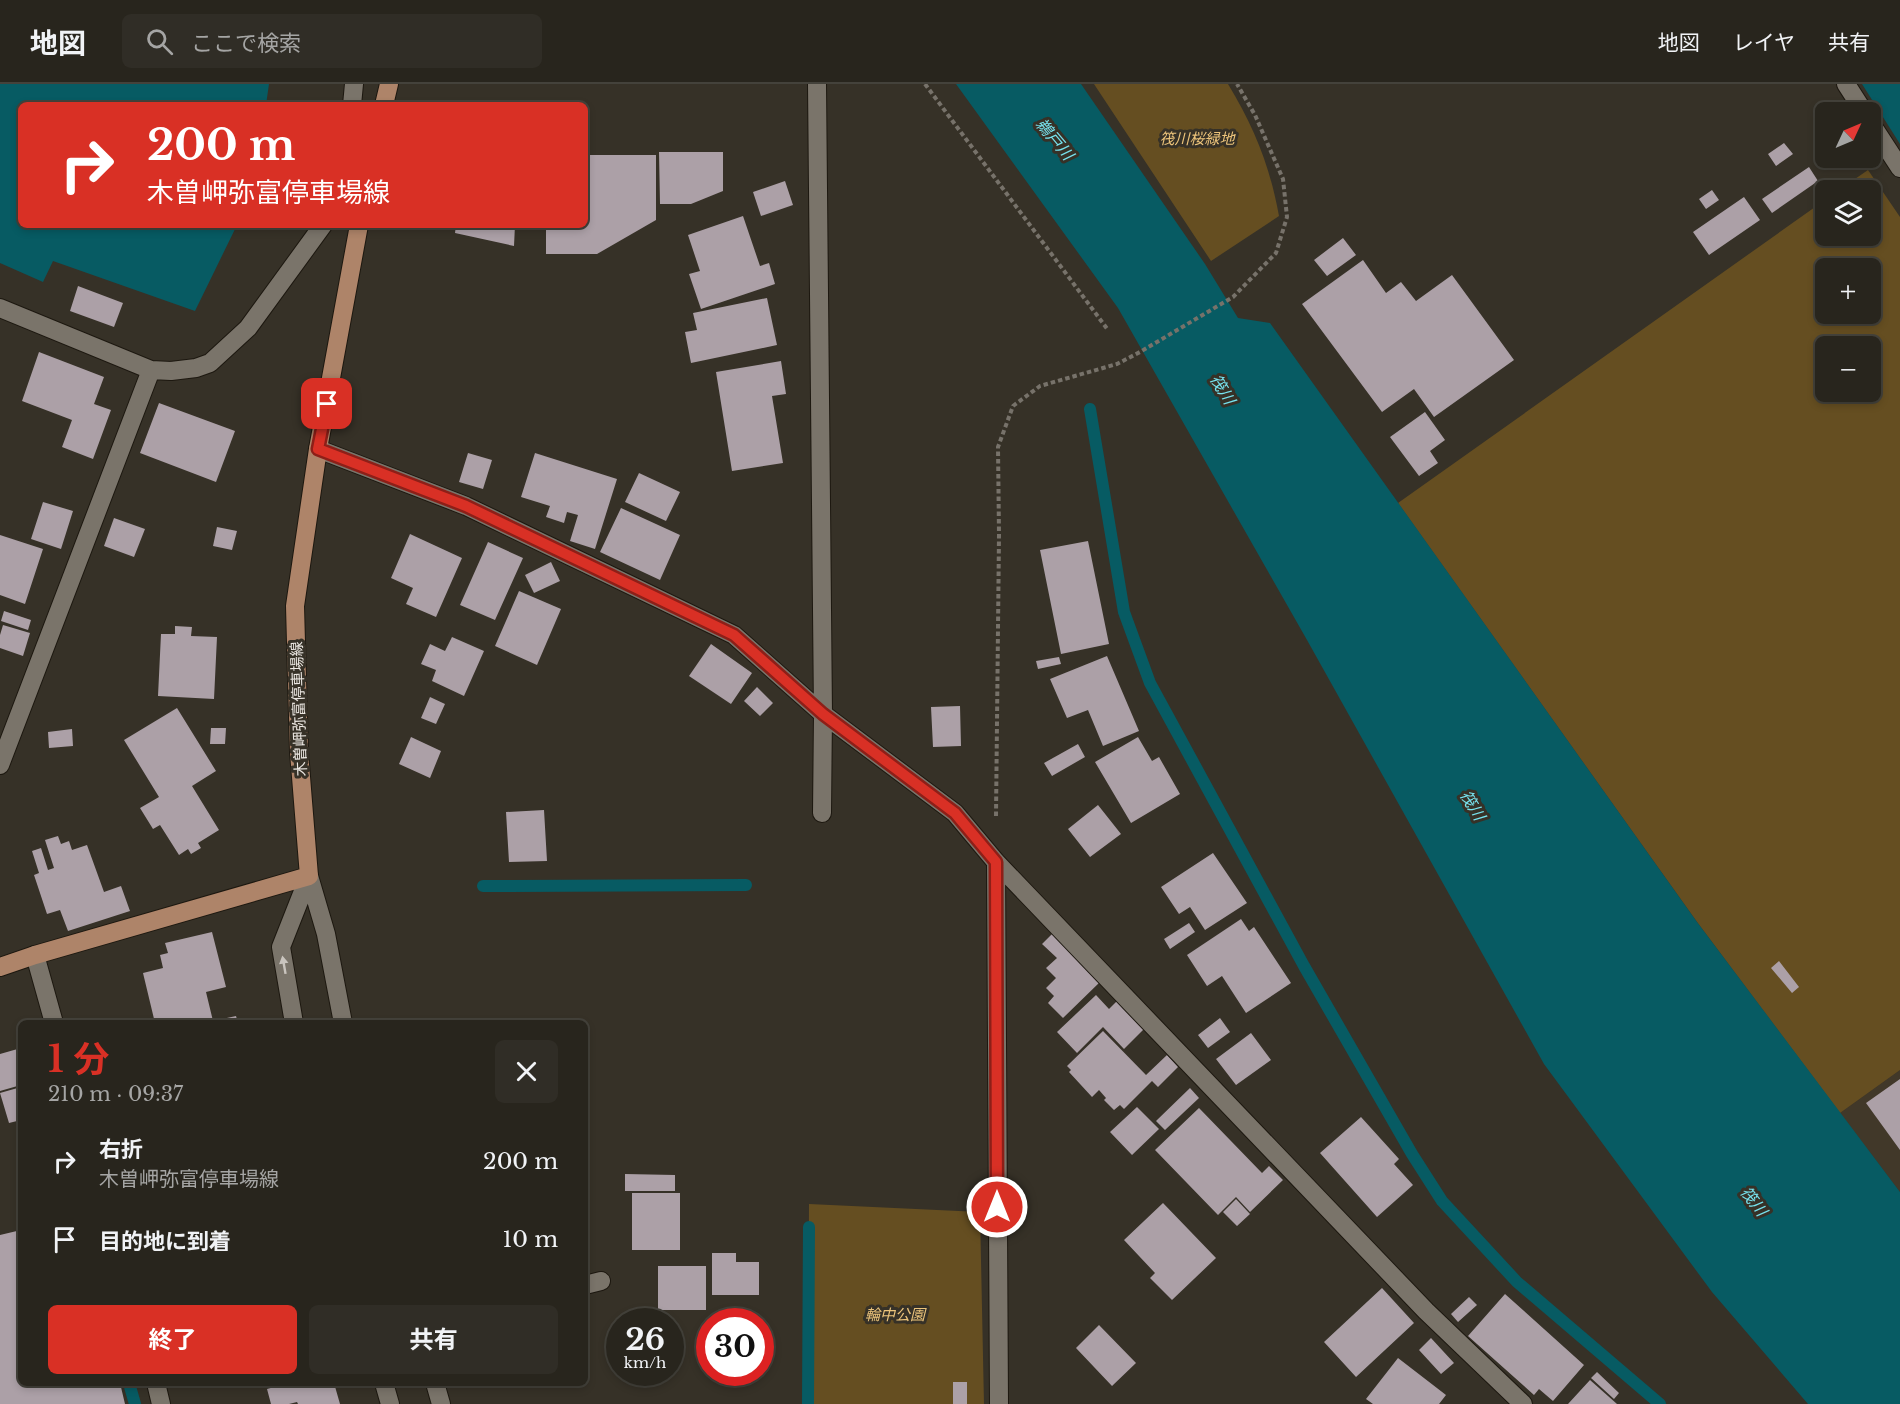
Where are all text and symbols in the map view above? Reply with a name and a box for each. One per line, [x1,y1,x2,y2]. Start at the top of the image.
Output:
search box [122,14,542,68]
icon: search [143,25,176,58]
text: 地図 [30,26,86,61]
text: ここで検索 [191,30,301,57]
text: 地図 [1658,30,1700,56]
text: レイヤ [1733,30,1795,56]
text: 共有 [1828,30,1870,56]
north arrow [1815,102,1881,168]
map controls [1815,102,1881,402]
water label: 鵜戸川 [1032,114,1079,165]
text: 200 m [147,119,295,171]
icon: right [48,126,126,204]
park label: 筏川桜緑地 [1159,129,1236,148]
text: 木曽岬弥富停車場線 [147,176,390,209]
button: layers [1815,180,1881,246]
button: + [1815,258,1881,324]
button: − [1815,336,1881,402]
water label: 筏川 [1206,370,1241,410]
pin [301,378,352,429]
icon: arrive [310,387,343,420]
street label: 木曽岬弥富停車場線 [287,641,310,777]
water label: 筏川 [1456,786,1491,826]
one-way arrow [279,956,288,975]
text: 1 分 [48,1037,109,1082]
button: close [495,1040,558,1103]
text: 210 m · 09:37 [48,1082,183,1106]
text: 右折 [99,1136,143,1163]
icon: right [48,1145,81,1178]
text: 200 m [483,1148,558,1175]
text: 木曽岬弥富停車場線 [99,1167,279,1191]
position arrow [965,1175,1029,1239]
water label: 筏川 [1736,1182,1773,1221]
icon: arrive [48,1223,81,1256]
text: 10 m [503,1226,558,1253]
text: 目的地に到着 [99,1228,231,1255]
button: 終了 [48,1305,297,1374]
button: 共有 [309,1305,558,1374]
park label: 輪中公園 [865,1305,927,1324]
speed limit sign: 30 [696,1308,774,1386]
text: 26 [625,1321,665,1358]
text: km/h [624,1353,666,1372]

